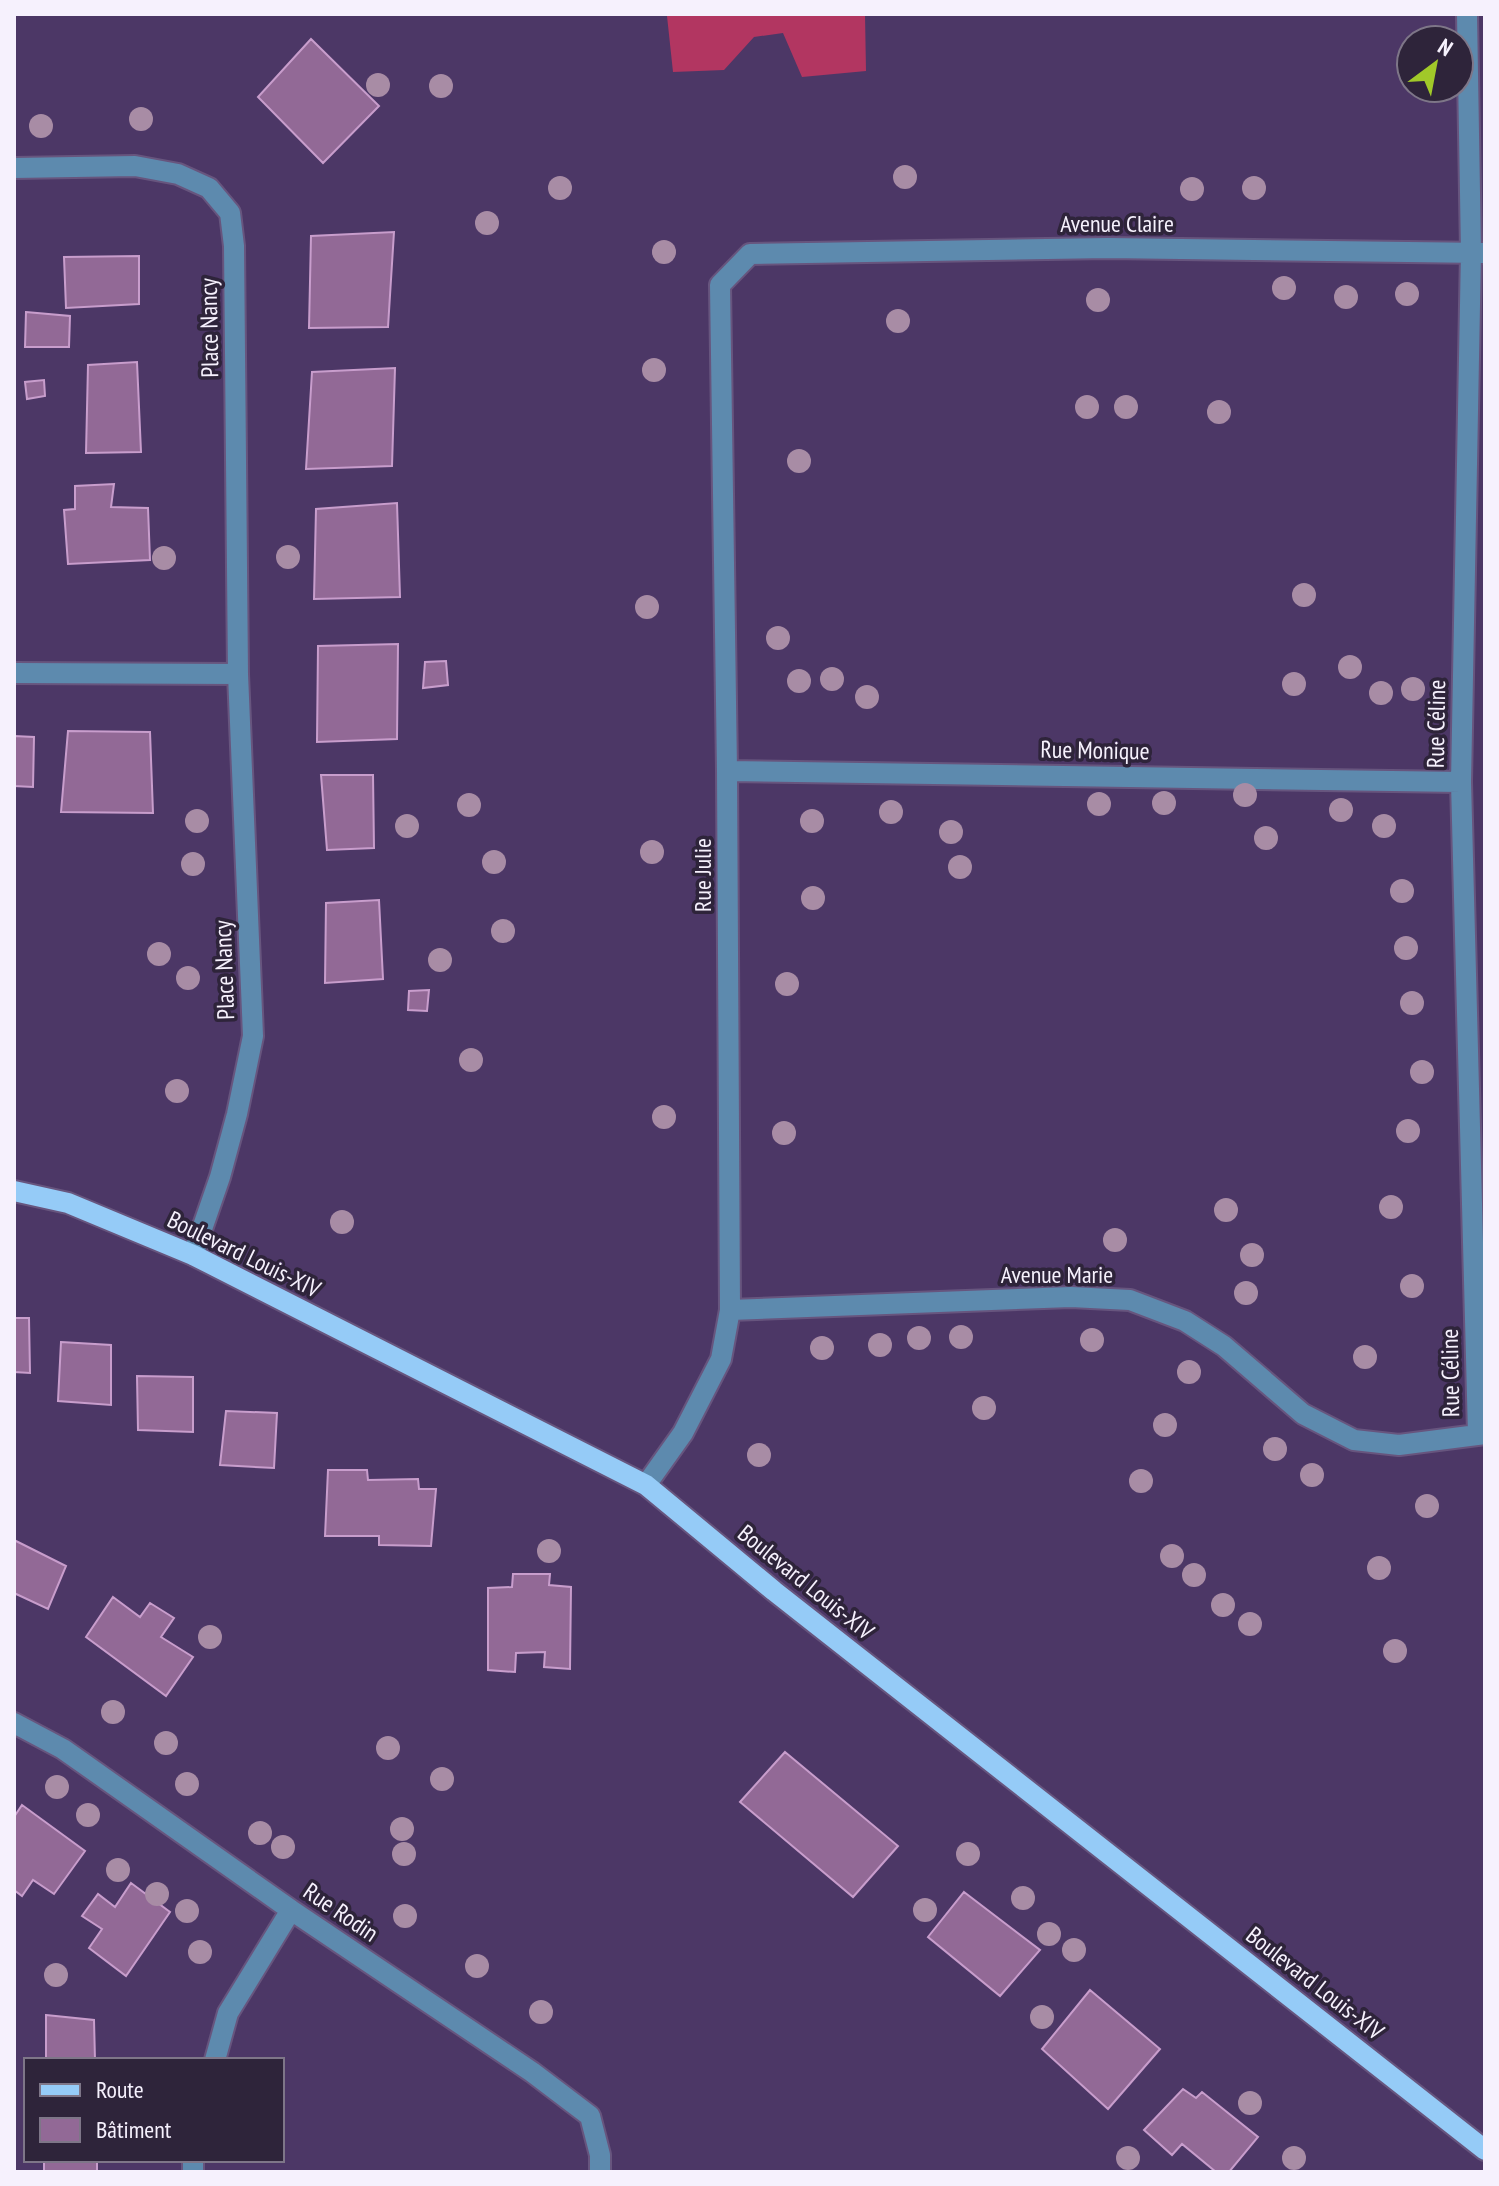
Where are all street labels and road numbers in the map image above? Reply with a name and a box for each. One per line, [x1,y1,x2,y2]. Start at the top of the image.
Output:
street label: Avenue Claire [1060,208,1174,239]
street label: Place Nancy [193,278,225,378]
street label: Rue Céline [1420,680,1452,768]
street label: Rue Monique [1040,734,1150,766]
street label: Rue Julie [687,838,718,912]
street label: Place Nancy [207,920,241,1020]
street label: Boulevard Louis-XIV [162,1204,326,1305]
street label: Avenue Marie [1001,1259,1113,1290]
street label: Rue Céline [1434,1329,1466,1417]
street label: Boulevard Louis-XIV [732,1518,881,1647]
street label: Rue Rodin [297,1876,385,1948]
street label: Boulevard Louis-XIV [1240,1920,1391,2047]

